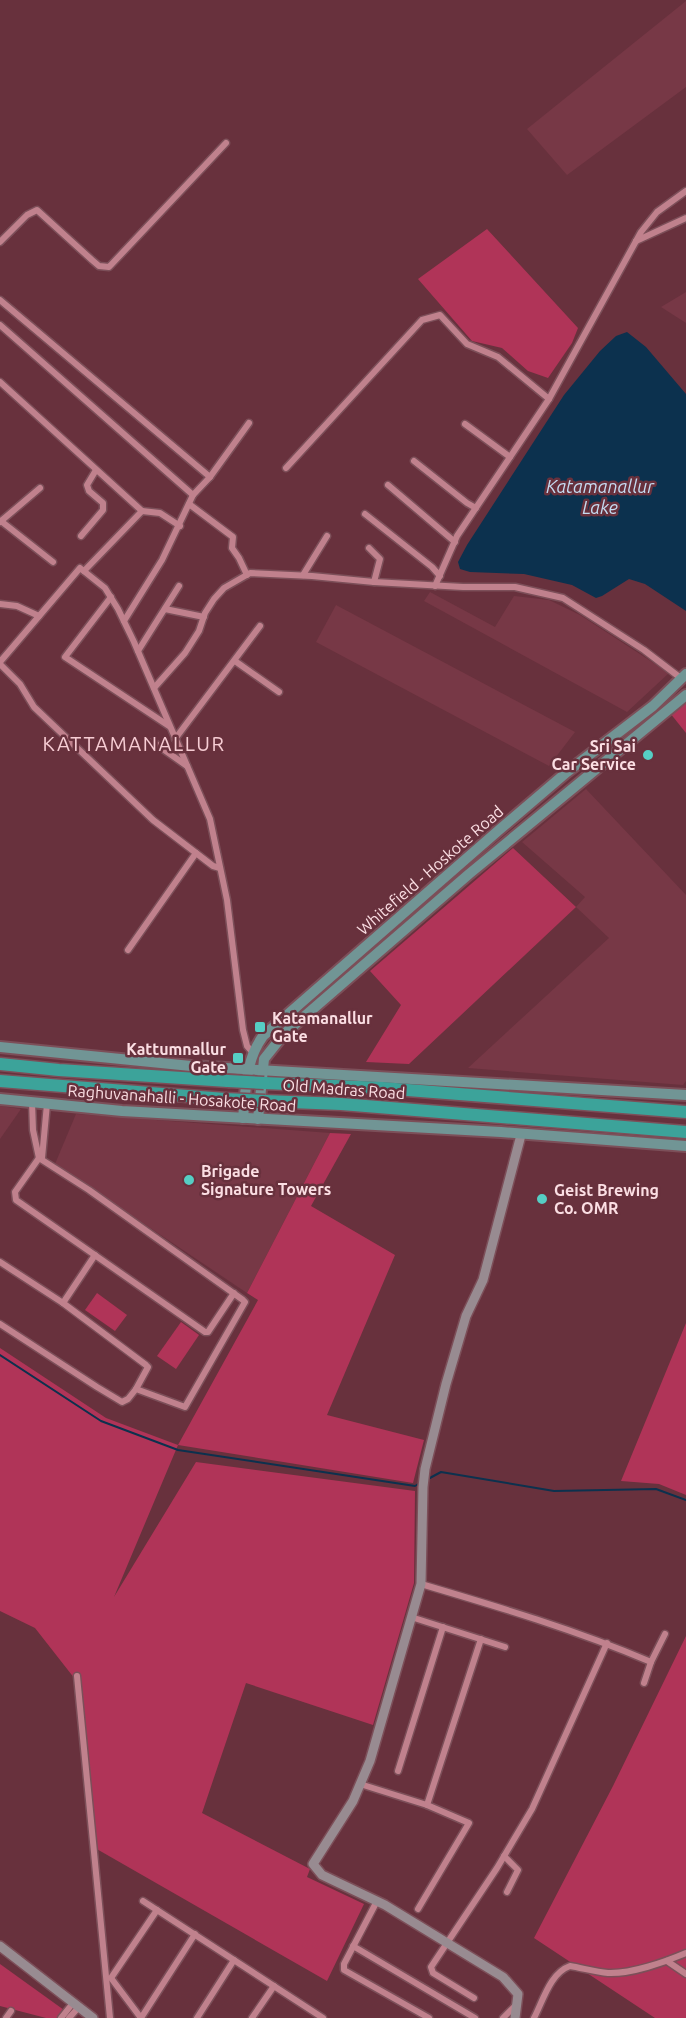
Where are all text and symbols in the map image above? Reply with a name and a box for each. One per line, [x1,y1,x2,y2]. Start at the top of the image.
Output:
water label: Katamanallur Lake [546,476,655,517]
district label: KATTAMANALLUR [43,732,225,755]
place label: Sri Sai Car Service [551,737,636,773]
marker: Sri Sai Car Service [641,748,655,762]
street label: Whitefield - Hoskote Road [353,802,507,938]
place label: Katamanallur Gate [272,1009,373,1045]
marker: Katamanallur Gate [253,1020,267,1034]
place label: Kattumnallur Gate [126,1040,226,1076]
marker: Kattumnallur Gate [231,1051,245,1065]
street label: Old Madras Road [282,1076,406,1102]
street label: Raghuvanahalli - Hosakote Road [67,1081,297,1115]
place label: Brigade Signature Towers [201,1162,331,1198]
marker: Brigade Signature Towers [182,1173,196,1187]
place label: Geist Brewing Co. OMR [554,1181,659,1217]
marker: Geist Brewing Co. OMR [535,1192,549,1206]

